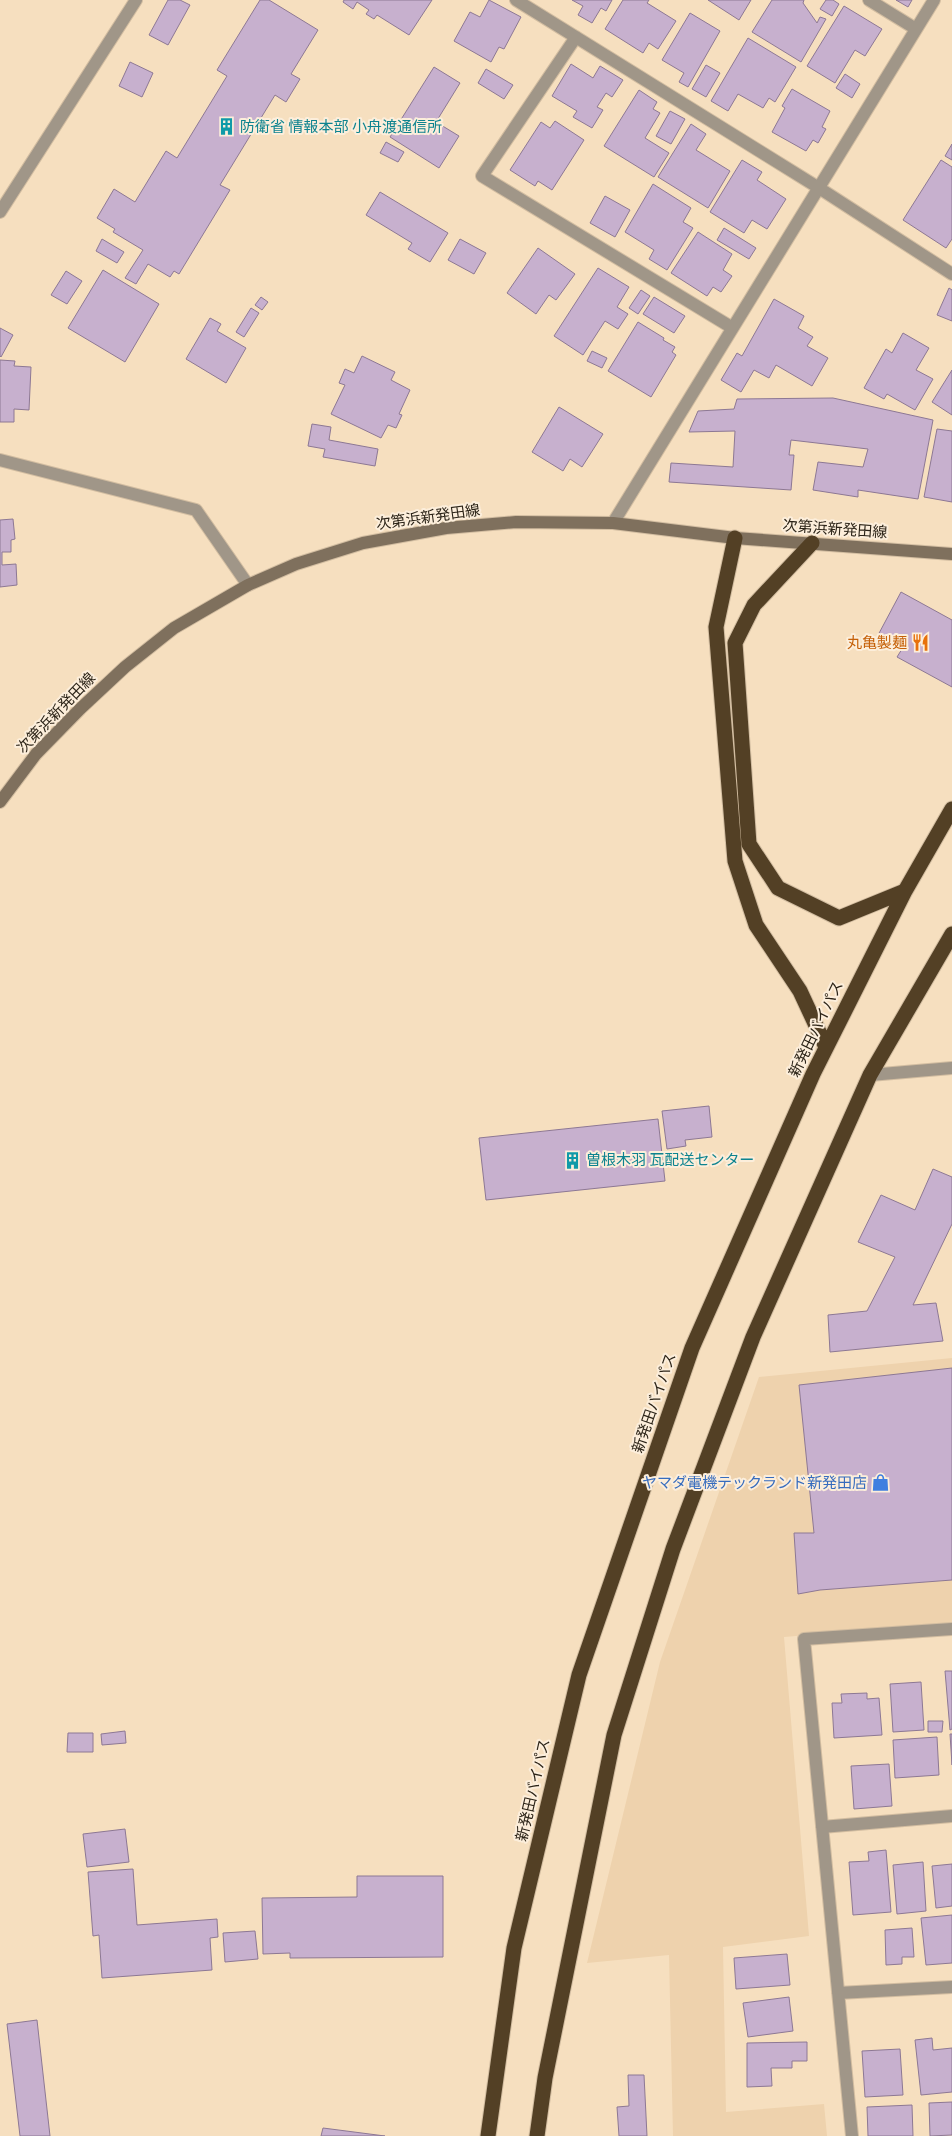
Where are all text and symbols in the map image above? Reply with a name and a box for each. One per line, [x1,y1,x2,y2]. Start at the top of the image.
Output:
building icon: 防衛省 情報本部 小舟渡通信所 [216,117,236,137]
place label: 防衛省 情報本部 小舟渡通信所 [240,118,442,136]
street label: 次第浜新発田線 [375,501,481,533]
street label: 次第浜新発田線 [782,516,888,542]
restaurant icon: 丸亀製麺 [911,633,931,653]
place label: 丸亀製麺 [847,634,907,652]
street label: 次第浜新発田線 [13,669,99,757]
street label: 新発田バイパス [785,978,847,1080]
building icon: 曽根木羽 瓦配送センター [562,1150,582,1170]
place label: 曽根木羽 瓦配送センター [586,1151,754,1169]
street label: 新発田バイパス [628,1351,680,1455]
shop icon: ヤマダ電機テックランド新発田店 [871,1473,891,1493]
place label: ヤマダ電機テックランド新発田店 [642,1474,867,1492]
street label: 新発田バイパス [512,1737,554,1843]

